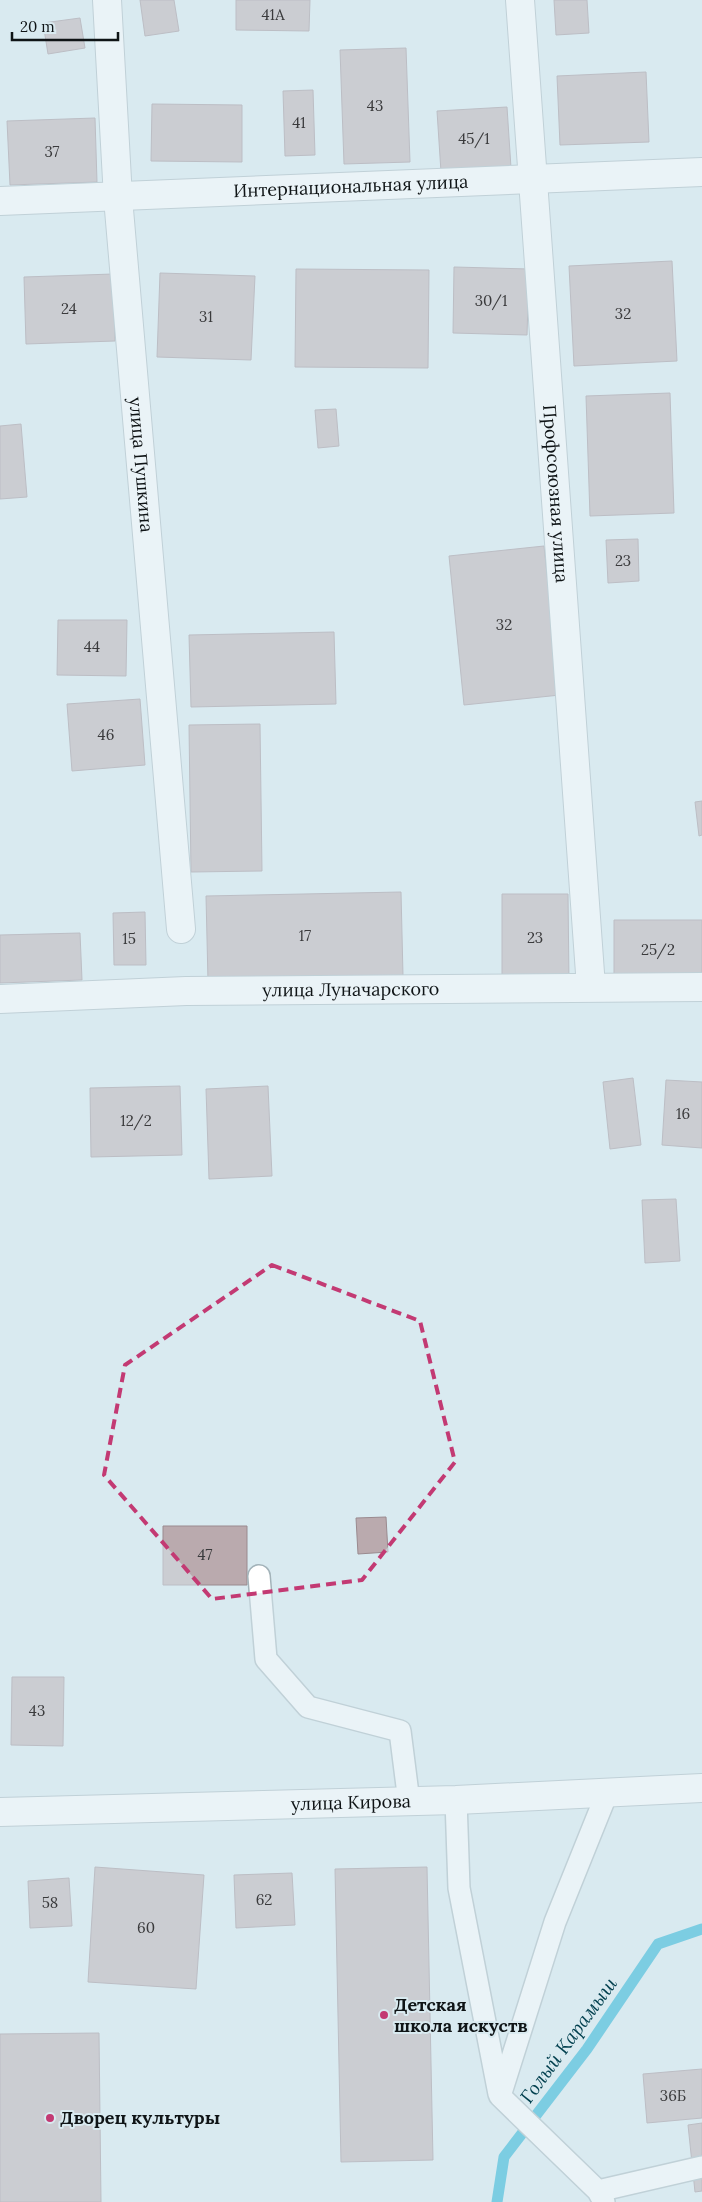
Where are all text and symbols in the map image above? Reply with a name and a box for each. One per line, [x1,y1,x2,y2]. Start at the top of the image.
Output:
house number: 41А [261,5,285,24]
scale bar [12,10,119,42]
text: 20 m [20,17,55,36]
house number: 43 [367,96,383,115]
house number: 41 [292,113,306,132]
house number: 45/1 [458,129,490,149]
house number: 37 [45,142,60,161]
street label: Интернациональная улица [233,170,469,202]
house number: 30/1 [475,291,507,311]
house number: 24 [61,299,77,318]
house number: 32 [615,304,631,323]
house number: 31 [199,307,213,326]
street label: улица Пушкина [124,396,159,533]
street label: Профсоюзная улица [538,404,574,584]
house number: 23 [615,551,631,570]
house number: 32 [496,615,512,634]
house number: 44 [84,637,100,656]
house number: 46 [98,725,114,744]
house number: 17 [299,926,311,945]
house number: 23 [527,928,543,947]
house number: 15 [122,929,136,948]
house number: 25/2 [641,940,675,960]
street label: улица Луначарского [262,977,439,1001]
house number: 16 [676,1104,690,1123]
house number: 12/2 [120,1111,152,1131]
house number: 47 [197,1545,213,1564]
house number: 43 [29,1701,45,1720]
street label: улица Кирова [291,1789,411,1815]
house number: 62 [256,1890,272,1909]
house number: 58 [42,1893,58,1912]
house number: 60 [137,1918,155,1937]
water label: Голый Карамыш [514,1972,622,2108]
place label: Детская школа искуств [394,1993,528,2037]
marker: Детская школа искуств [378,2009,390,2021]
house number: 36Б [660,2086,686,2105]
place label: Дворец культуры [60,2106,220,2129]
marker: Дворец культуры [44,2112,56,2124]

